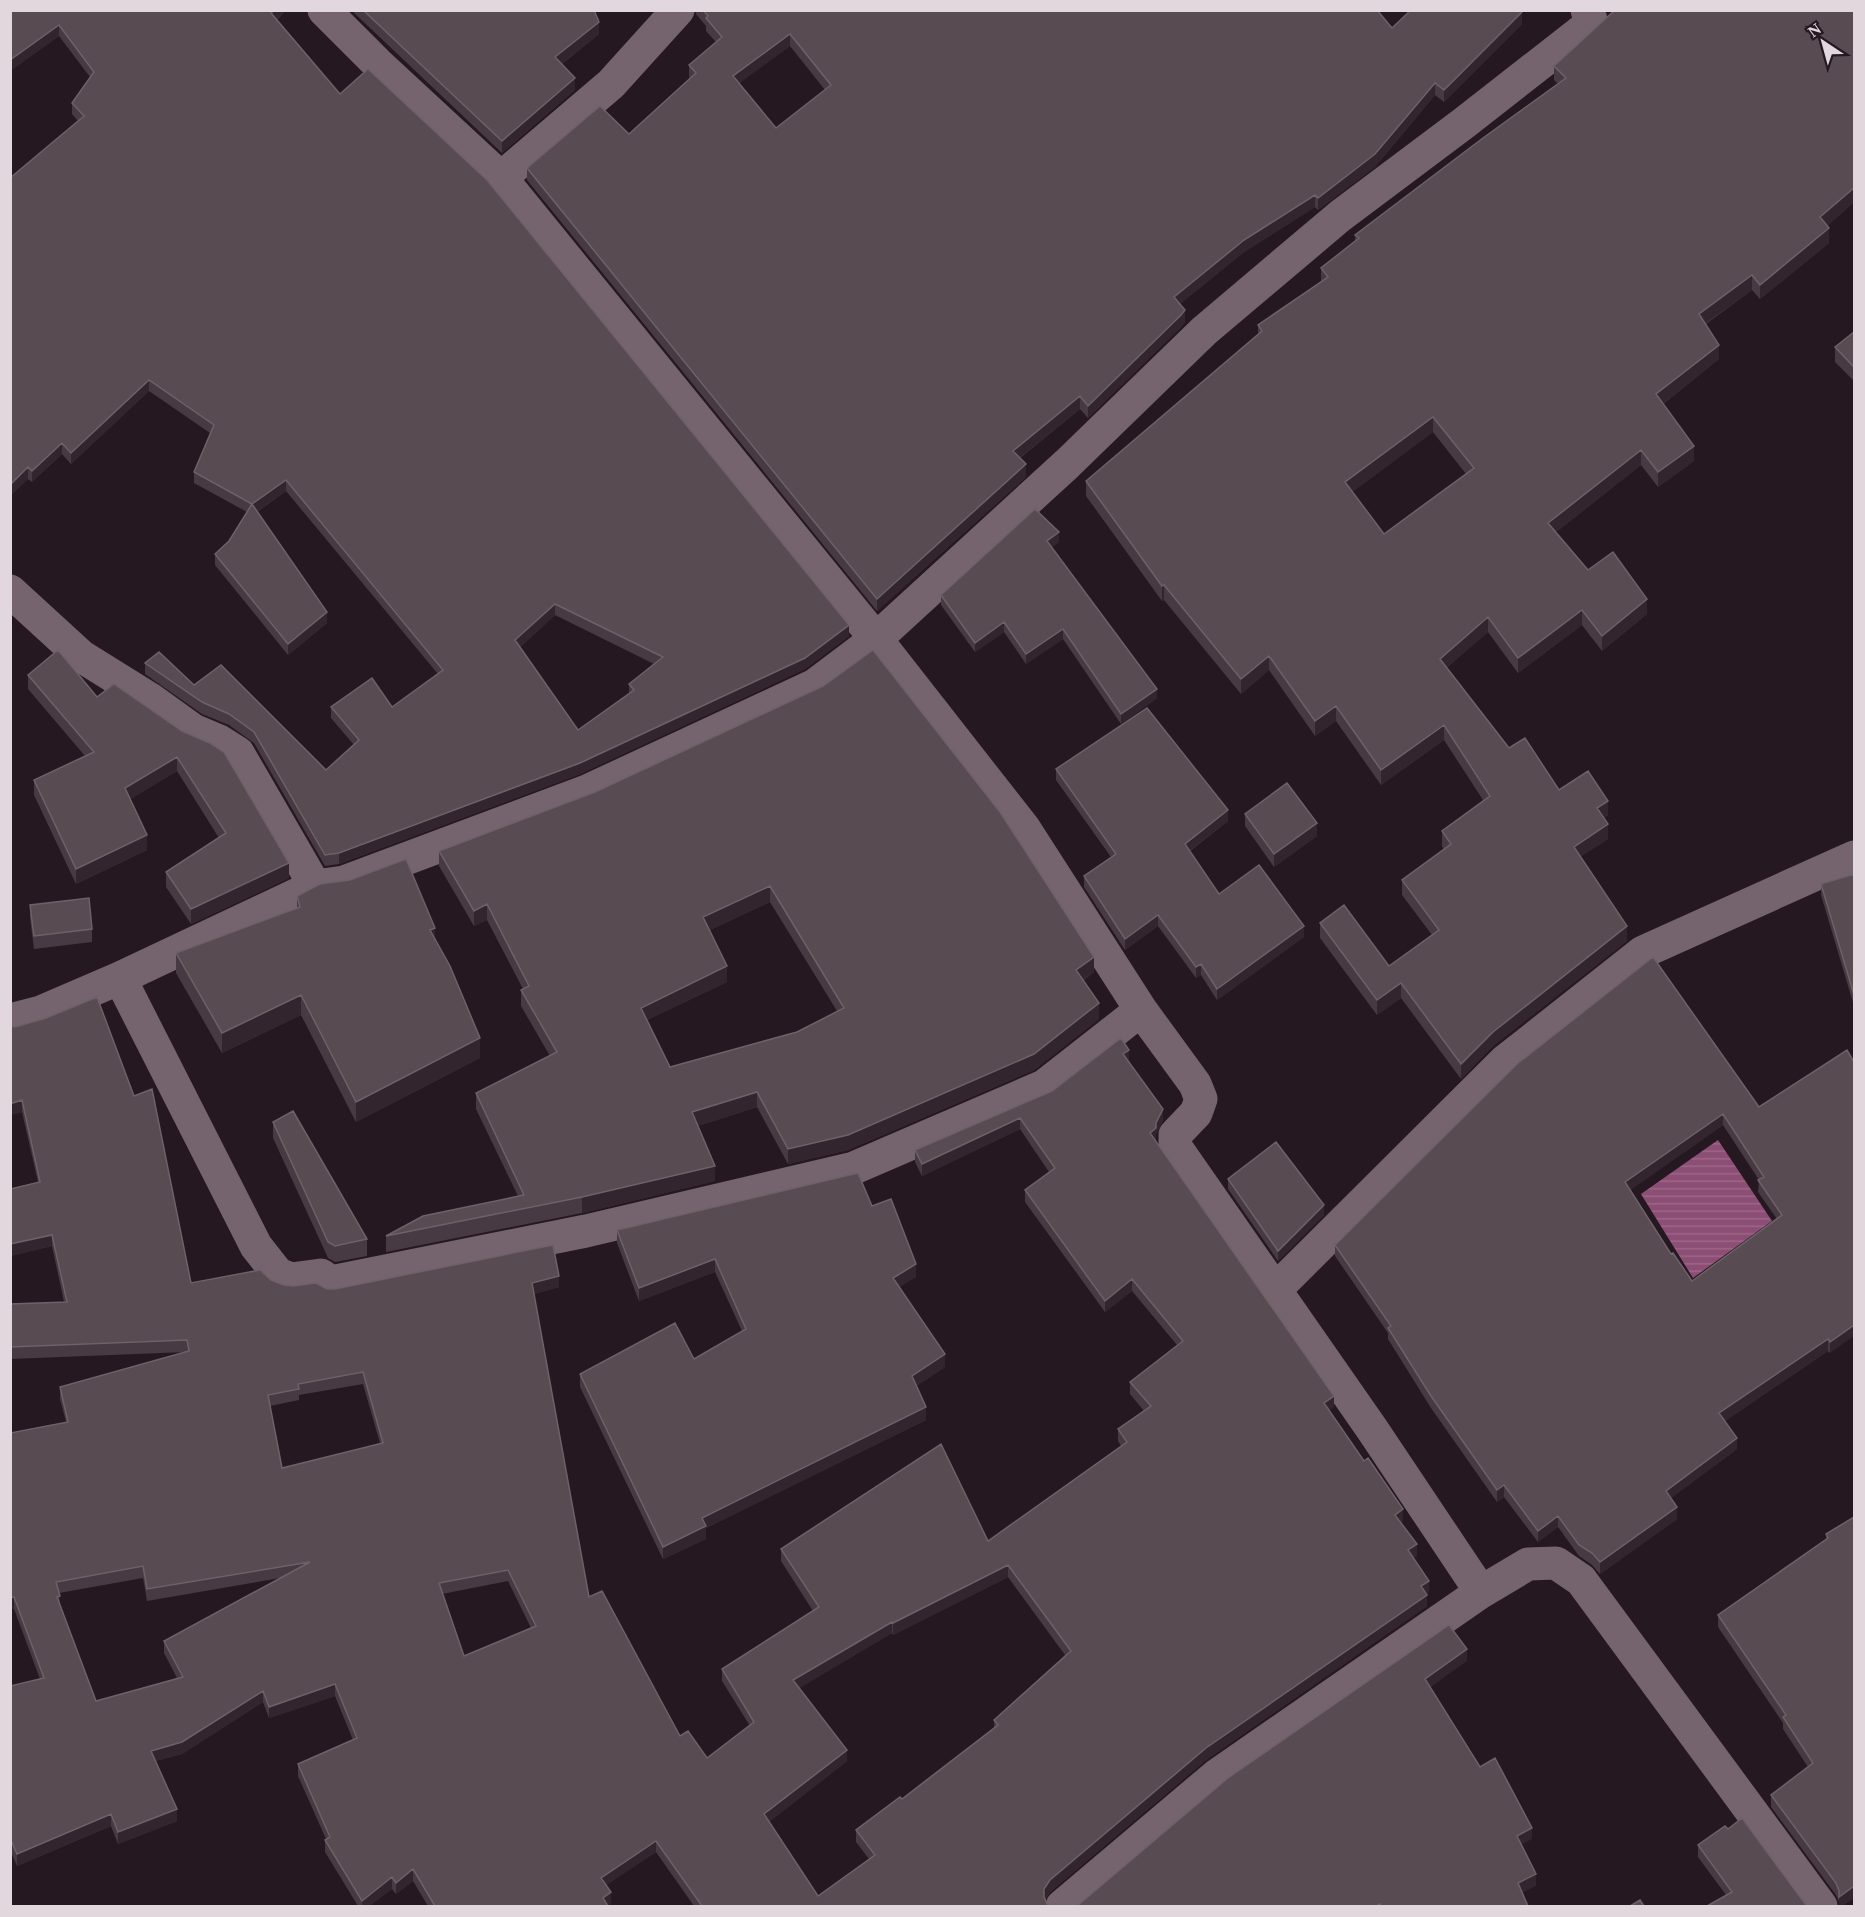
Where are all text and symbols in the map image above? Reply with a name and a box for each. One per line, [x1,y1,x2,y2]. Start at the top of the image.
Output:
north arrow [1793,12,1853,72]
text: N [1805,20,1825,41]

